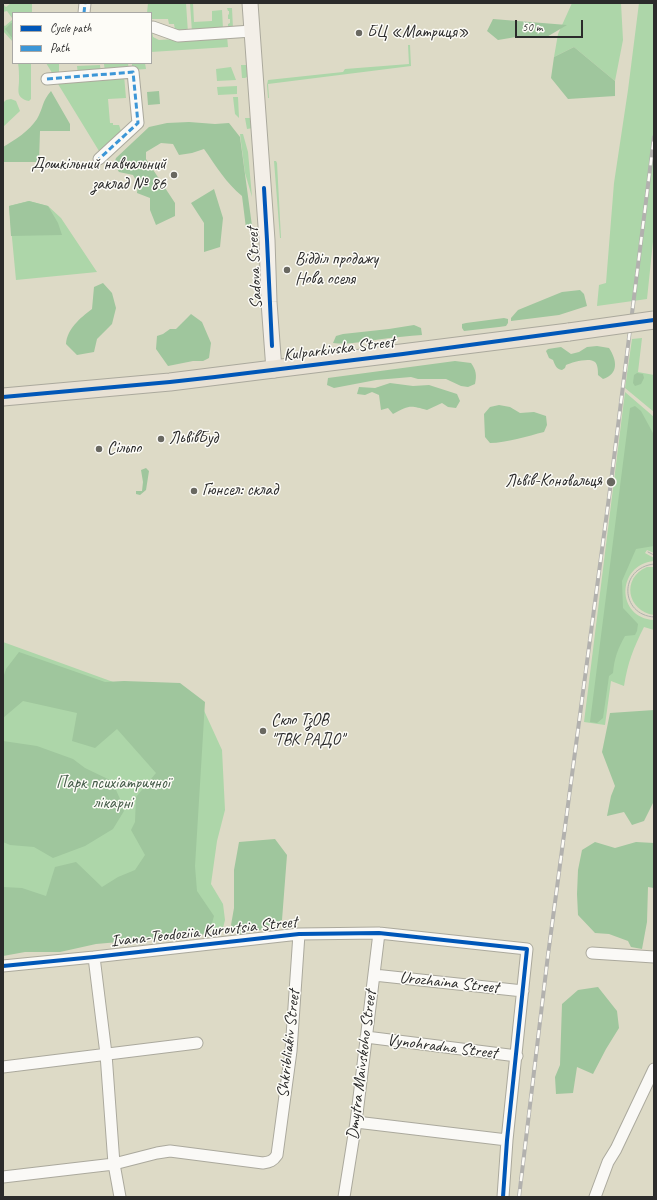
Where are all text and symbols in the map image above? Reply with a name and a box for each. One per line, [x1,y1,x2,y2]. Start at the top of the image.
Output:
legend [12,12,152,64]
scale bar [517,12,585,38]
text: 50 m [522,19,542,35]
text: Cycle path [50,20,92,36]
place label: БЦ «Матриця» [367,23,469,43]
marker: БЦ «Матриця» [354,28,364,38]
text: Path [50,40,70,56]
place label: Дошкільний навчальний заклад № 86 [31,155,166,195]
marker: Дошкільний навчальний заклад № 86 [169,170,179,180]
street label: Sadova Street [243,227,267,309]
place label: Відділ продажу Нова оселя [295,250,378,290]
marker: Відділ продажу Нова оселя [282,265,292,275]
street label: Kulparkivska Street [282,332,396,366]
place label: ЛьвівБуд [169,429,218,449]
marker: ЛьвівБуд [156,434,166,444]
place label: Сільпо [107,439,141,459]
marker: Сільпо [94,444,104,454]
place label: Львів-Коновальця [505,472,602,492]
marker: Львів-Коновальця [605,476,617,488]
place label: Гюнсел: склад [202,481,278,501]
marker: Гюнсел: склад [189,486,199,496]
place label: Скло ТзОВ "ТВК РАДО" [271,711,344,751]
marker: Скло ТзОВ "ТВК РАДО" [258,726,268,736]
park label: Парк психіатричної лікарні [56,774,170,814]
street label: Ivana-Teodoziia Kurovtsia Street [110,912,298,952]
street label: Urozhaina Street [398,968,500,998]
street label: Shkribliakiv Street [273,989,305,1099]
street label: Dmytra Maivskoho Street [343,989,381,1141]
street label: Vynohradna Street [386,1030,498,1064]

